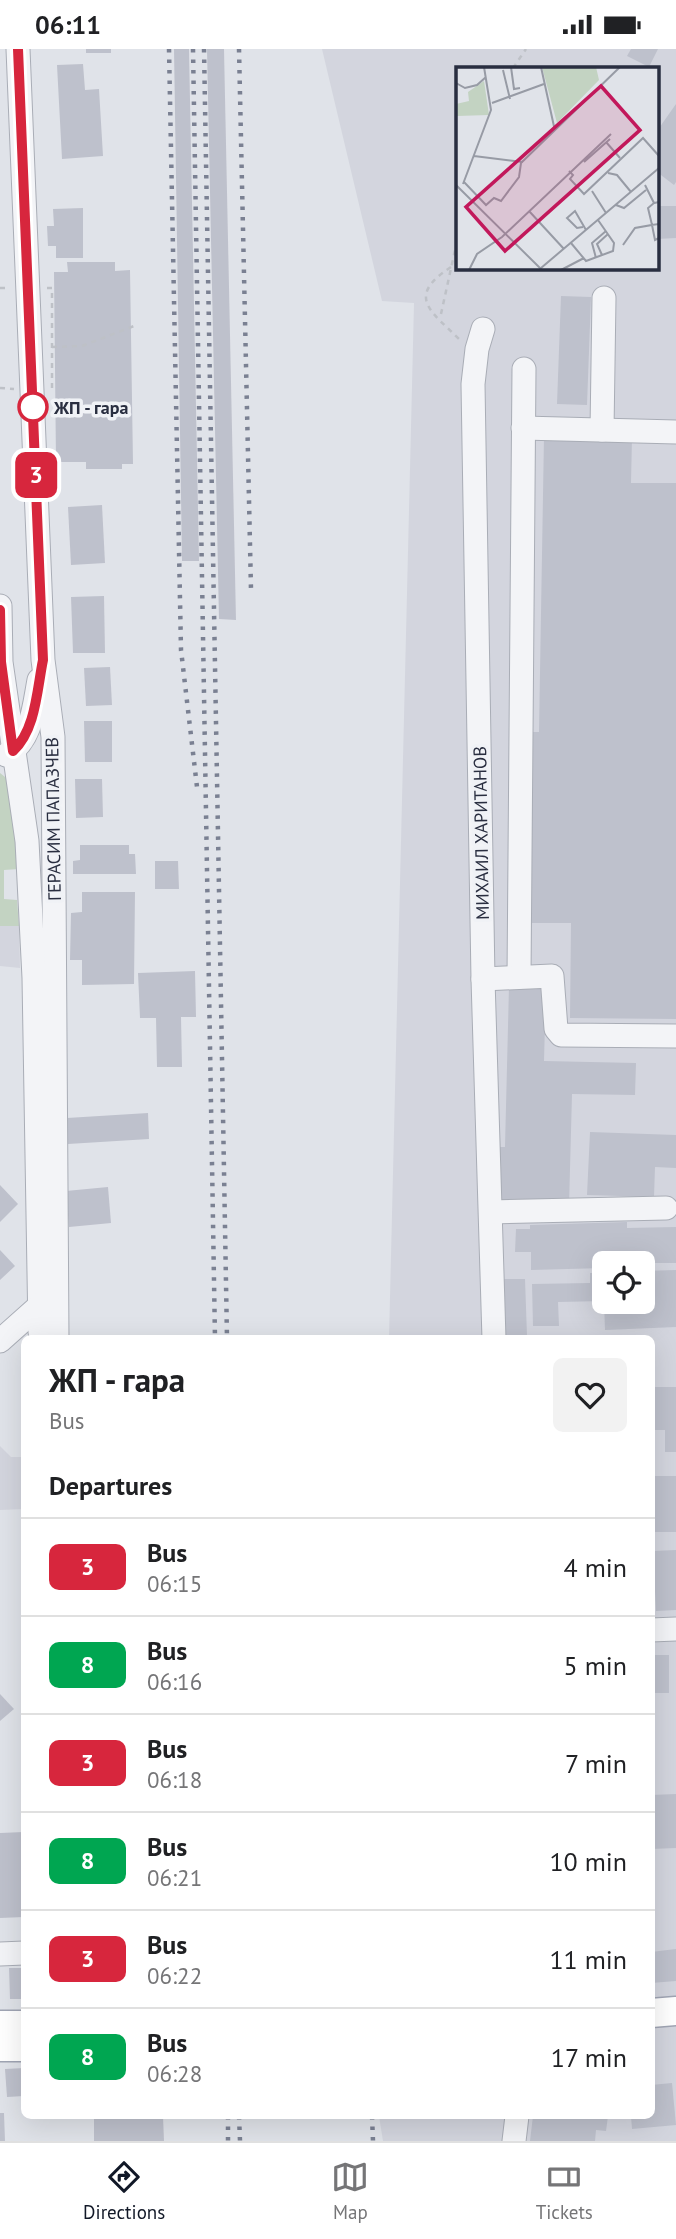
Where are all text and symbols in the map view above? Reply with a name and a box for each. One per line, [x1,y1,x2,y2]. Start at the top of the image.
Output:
text: 06:11 [35,8,101,41]
inset map [456,67,658,269]
marker: ЖП - гара [18,392,48,422]
place label: ЖП - гара [53,396,128,419]
line badge: 3 [13,452,59,498]
text: 3 [29,459,43,490]
street label: ГЕРАСИМ ПАПАЗЧЕВ [40,737,66,901]
street label: МИХАИЛ ХАРИТАНОВ [468,746,494,920]
map controls [592,1251,655,1314]
button: locate [592,1251,655,1314]
text: ЖП - гара [49,1358,185,1401]
button: heart [553,1358,627,1432]
text: Bus [49,1406,85,1435]
text: Departures [49,1469,172,1502]
text: Bus [147,1536,187,1569]
text: 3 [81,1551,94,1582]
text: 4 min [564,1551,627,1584]
text: 06:15 [147,1569,202,1598]
text: Bus [147,1634,187,1667]
text: 8 [81,1649,94,1680]
text: 5 min [564,1649,627,1682]
text: 06:16 [147,1667,202,1696]
text: Bus [147,1732,187,1765]
text: 3 [81,1747,94,1778]
text: 7 min [565,1747,627,1780]
text: 06:18 [147,1765,202,1794]
text: Bus [147,1830,187,1863]
text: 8 [81,1845,94,1876]
text: 10 min [549,1845,627,1878]
text: 06:21 [147,1863,202,1892]
text: Bus [147,1928,187,1961]
text: 3 [81,1943,94,1974]
text: 11 min [549,1943,627,1976]
text: 06:22 [147,1961,202,1990]
text: Bus [147,2026,187,2059]
text: 8 [81,2041,94,2072]
text: 17 min [551,2041,627,2074]
text: 06:28 [147,2059,202,2088]
tab: Directions [83,2158,165,2224]
tab: Map [331,2158,369,2224]
tab: Tickets [536,2158,593,2224]

